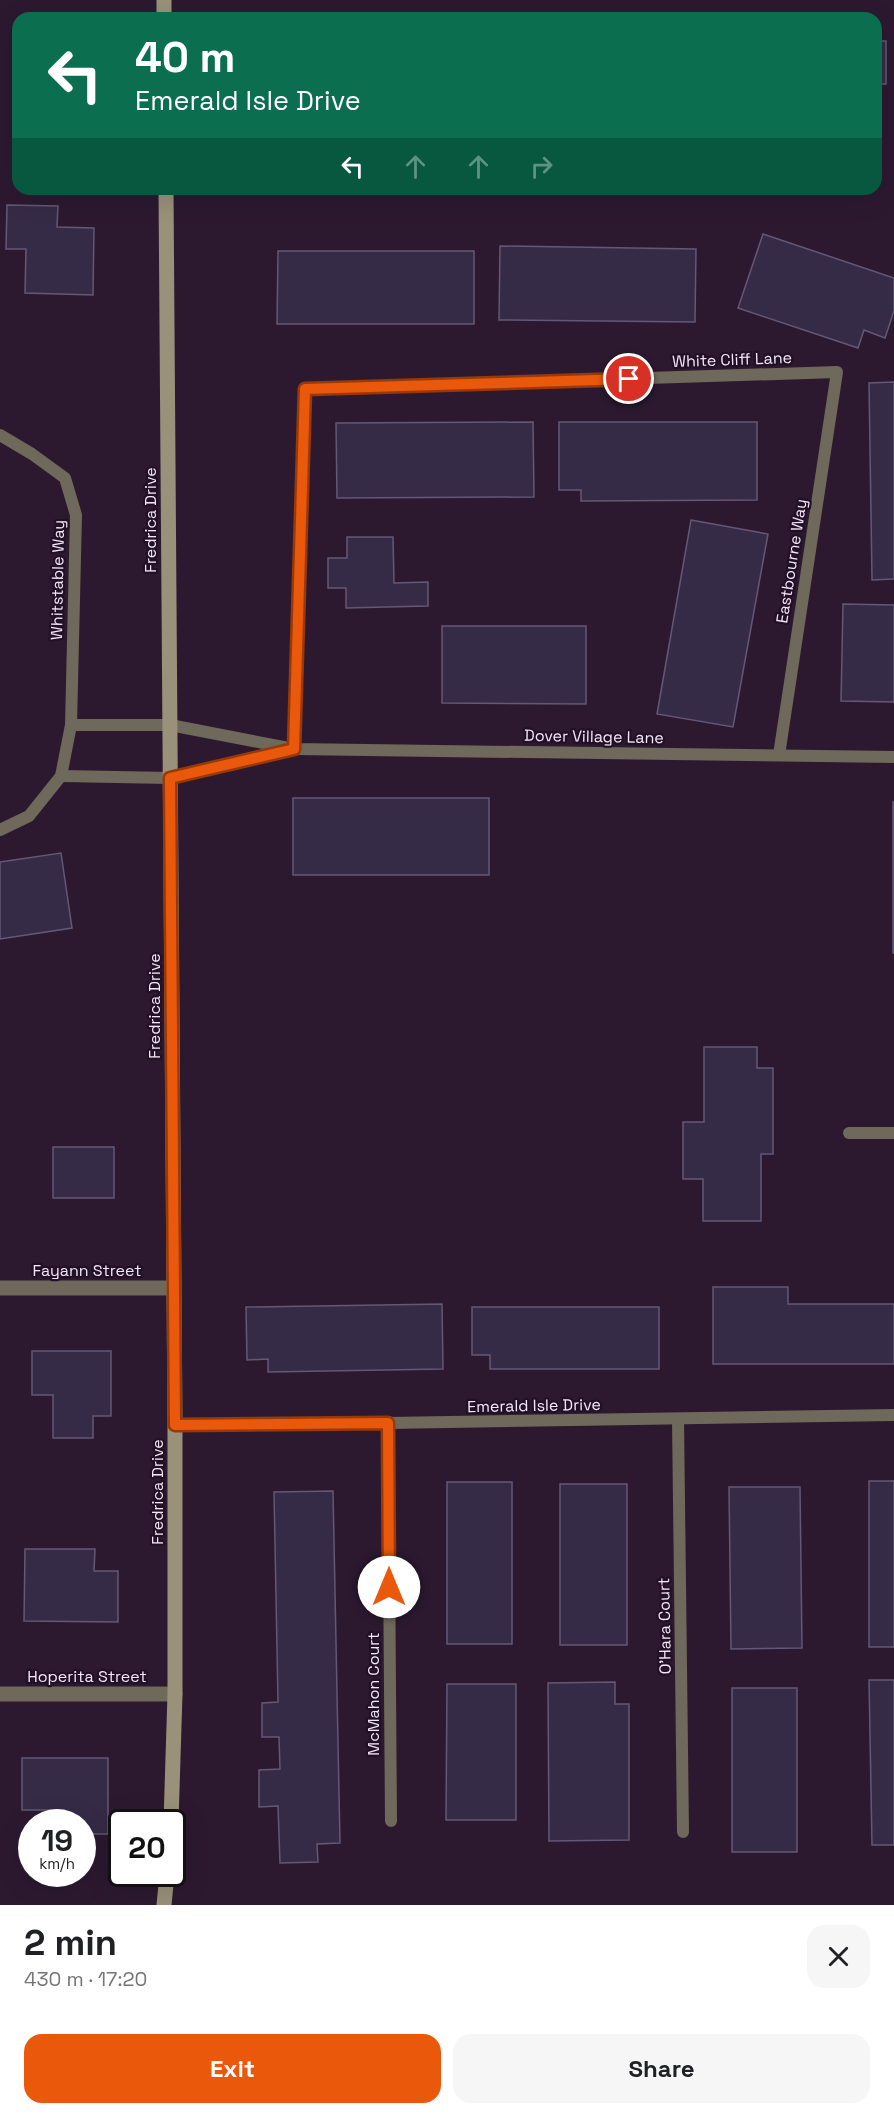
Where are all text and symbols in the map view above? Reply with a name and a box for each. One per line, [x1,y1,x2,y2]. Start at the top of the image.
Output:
text: 40 m [135,31,235,84]
icon: left [36,36,114,114]
text: Emerald Isle Drive [135,83,361,118]
icon: left [336,150,369,183]
icon: ahead [399,150,432,183]
icon: ahead [462,150,495,183]
icon: right [525,150,558,183]
street label: White Cliff Lane [672,347,792,372]
pin [603,353,654,404]
icon: arrive [612,362,645,395]
street label: Fredrica Drive [140,467,161,573]
street label: Eastbourne Way [771,497,812,625]
street label: Whitstable Way [46,520,69,640]
street label: Dover Village Lane [524,725,664,748]
street label: Fredrica Drive [144,953,165,1059]
street label: Fayann Street [32,1260,142,1281]
street label: Emerald Isle Drive [467,1394,601,1417]
street label: Fredrica Drive [147,1439,168,1545]
position arrow [357,1555,421,1619]
street label: O'Hara Court [653,1577,676,1675]
street label: McMahon Court [363,1632,384,1756]
street label: Hoperita Street [27,1666,147,1687]
speed limit sign: 20 [108,1809,186,1887]
text: 19 [41,1821,73,1860]
text: km/h [39,1854,75,1873]
text: 2 min [24,1920,117,1966]
button: close [807,1925,870,1988]
text: 430 m · 17:20 [24,1966,147,1992]
button: Exit [24,2034,441,2103]
button: Share [453,2034,870,2103]

